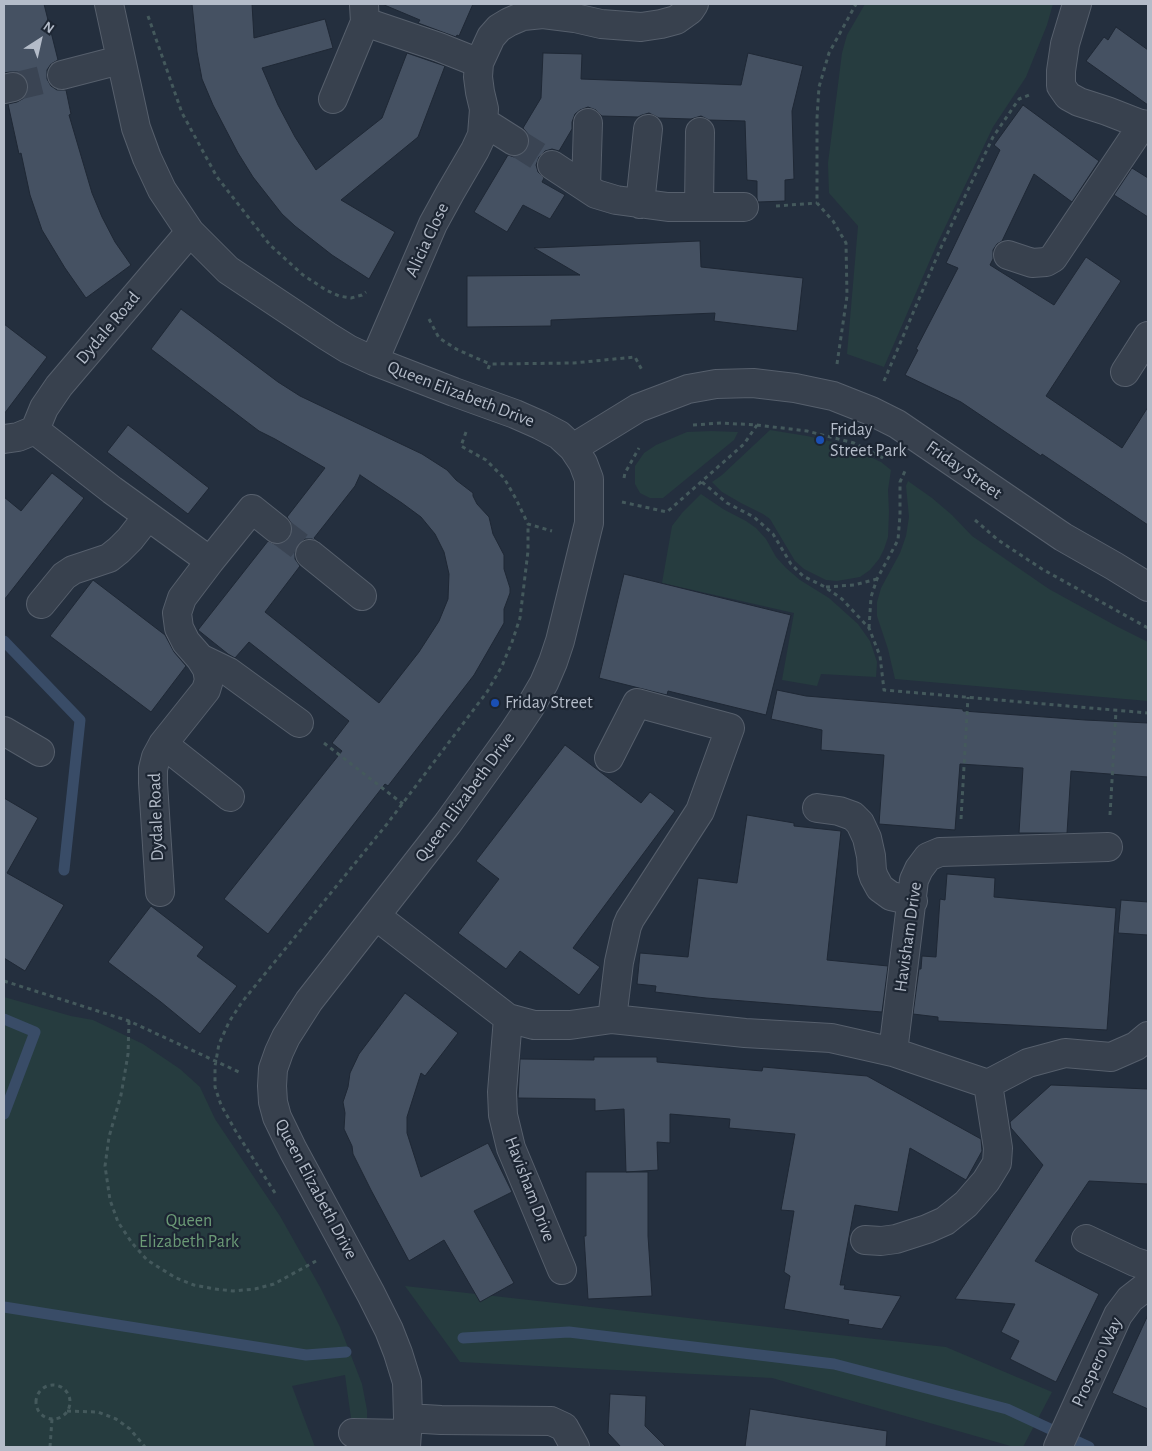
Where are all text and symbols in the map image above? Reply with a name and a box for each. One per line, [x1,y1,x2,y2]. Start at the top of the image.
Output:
north arrow [15,15,65,65]
text: N [41,19,57,36]
street label: Alicia Close [400,199,454,281]
street label: Dydale Road [71,287,145,369]
street label: Queen Elizabeth Drive [384,356,538,432]
place label: Friday Street Park [830,419,906,462]
marker: Friday Street Park [814,434,826,446]
street label: Friday Street [922,436,1006,504]
place label: Friday Street [505,692,593,714]
marker: Friday Street [489,697,501,709]
street label: Queen Elizabeth Drive [410,728,520,866]
street label: Dydale Road [144,773,168,861]
street label: Havisham Drive [890,881,926,993]
street label: Queen Elizabeth Drive [270,1115,362,1263]
street label: Havisham Drive [500,1133,560,1245]
park label: Queen Elizabeth Park [139,1210,239,1252]
street label: Prospero Way [1067,1314,1127,1410]

